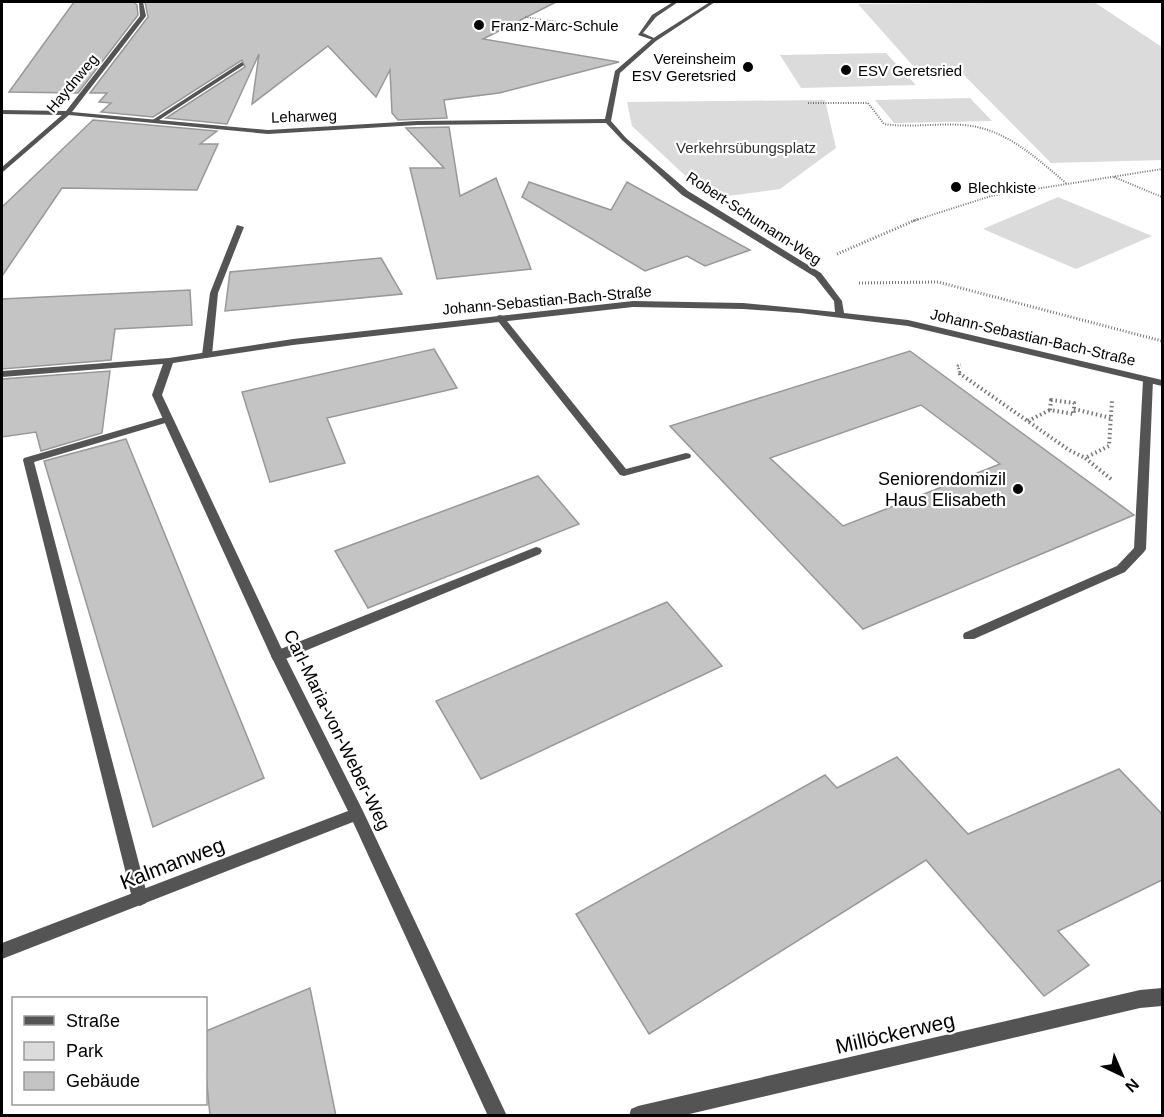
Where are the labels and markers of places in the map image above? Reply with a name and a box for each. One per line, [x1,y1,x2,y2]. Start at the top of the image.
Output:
place label: Franz-Marc-Schule [491,17,619,34]
marker: Franz-Marc-Schule [472,18,486,32]
place label: Vereinsheim ESV Geretsried [632,50,736,84]
marker: Vereinsheim ESV Geretsried [741,60,755,74]
place label: ESV Geretsried [858,62,962,79]
marker: ESV Geretsried [839,63,853,77]
place label: Blechkiste [968,179,1036,196]
marker: Blechkiste [949,180,963,194]
place label: Seniorendomizil Haus Elisabeth [878,469,1006,510]
marker: Seniorendomizil Haus Elisabeth [1011,482,1025,496]

